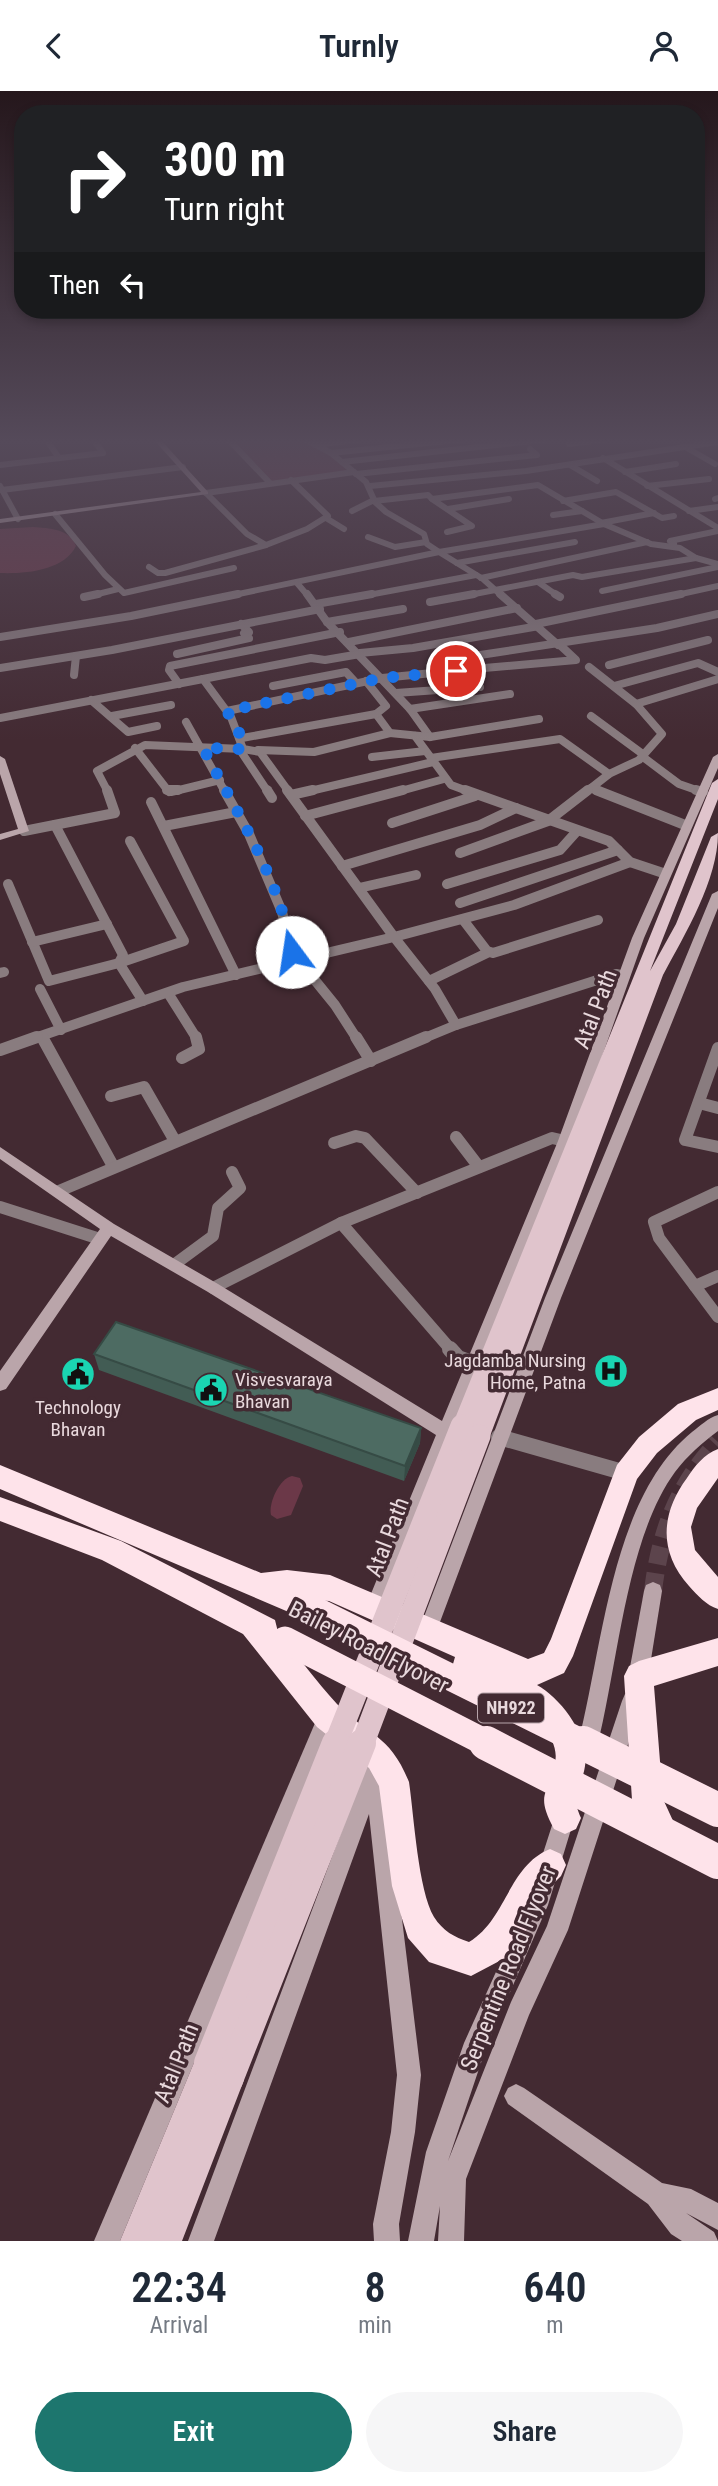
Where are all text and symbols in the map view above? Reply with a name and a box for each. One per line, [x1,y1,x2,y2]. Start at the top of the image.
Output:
icon: back [35,27,73,65]
text: Turnly [319,27,399,65]
icon: person [645,27,683,65]
text: 300 m [164,131,286,188]
icon: right [49,133,140,224]
text: Turn right [164,190,285,228]
icon: left [114,266,152,304]
text: Then [49,270,100,300]
pin [426,641,486,701]
icon: arrive [437,652,475,690]
position arrow [255,915,329,989]
street label: Atal Path [568,966,623,1053]
place label: Jagdamba Nursing Home, Patna [444,1349,586,1394]
hospital icon: Jagdamba Nursing Home, Patna [592,1352,630,1390]
public building icon: Technology Bhavan [59,1355,97,1393]
place label: Visvesvaraya Bhavan [235,1368,333,1413]
public building icon: Visvesvaraya Bhavan [192,1371,230,1409]
place label: Technology Bhavan [35,1396,121,1441]
street label: Atal Path [360,1494,415,1581]
street label: Bailey Road Flyover [284,1596,453,1699]
road number: NH922 [478,1693,544,1723]
street label: Serpentine Road Flyover [455,1862,562,2074]
street label: Atal Path [148,2020,205,2107]
text: 22:34 [131,2263,227,2312]
text: 8 [365,2263,386,2312]
text: 640 [523,2263,587,2312]
text: Arrival [150,2312,208,2339]
text: min [358,2312,392,2339]
text: m [546,2312,564,2339]
button: Exit [35,2392,352,2472]
button: Share [366,2392,683,2472]

